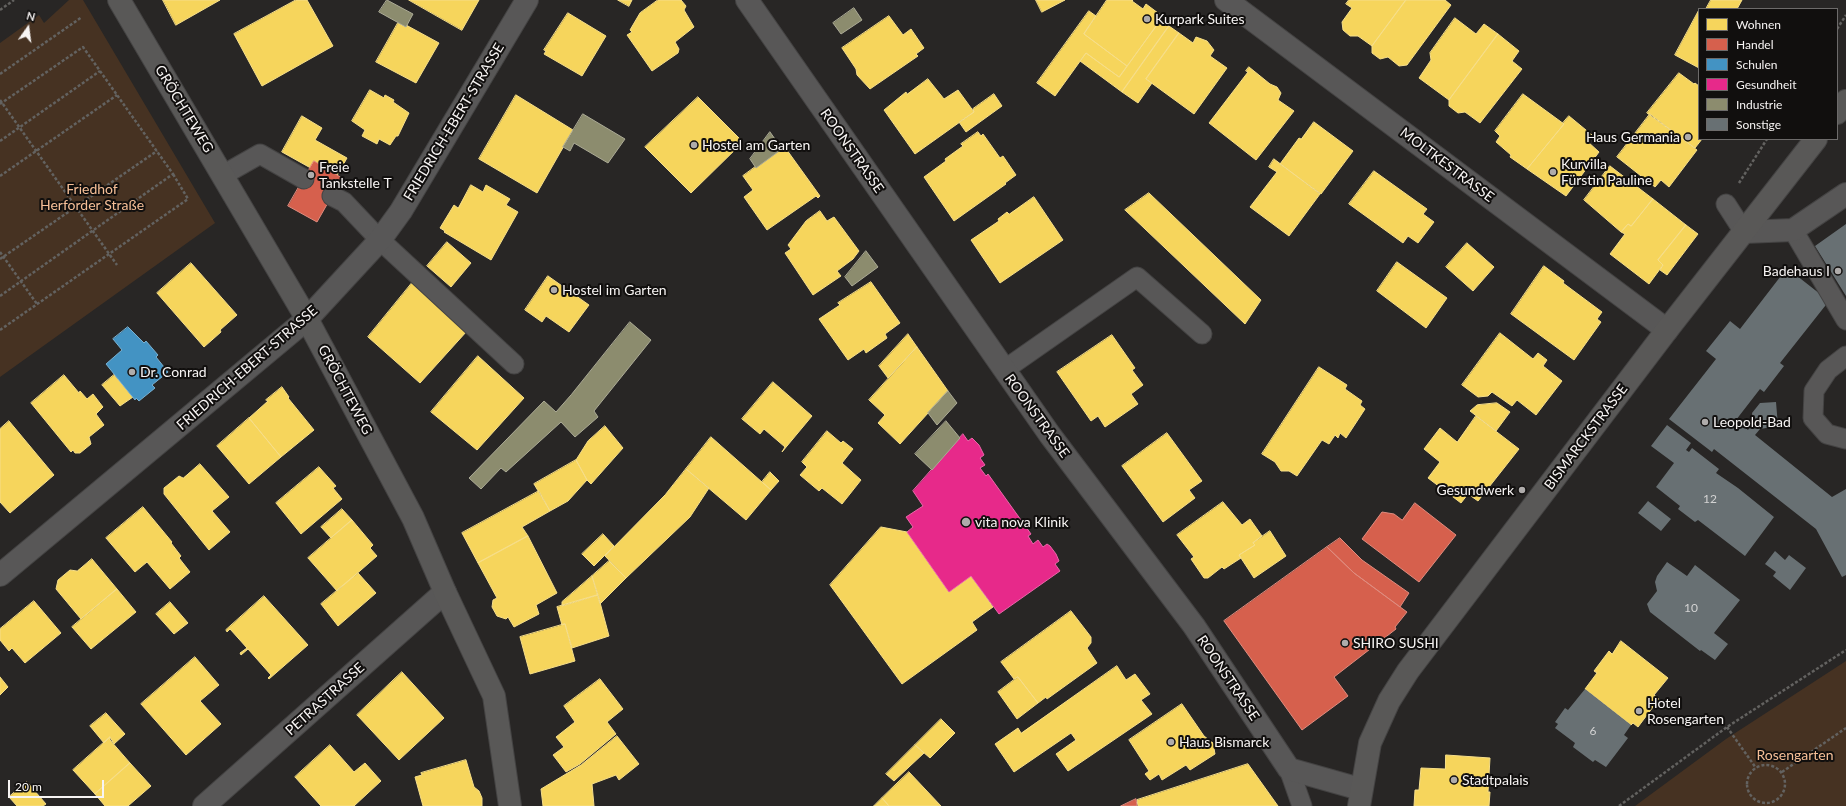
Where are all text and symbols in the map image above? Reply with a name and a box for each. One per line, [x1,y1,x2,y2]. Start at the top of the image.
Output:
north arrow [8,8,48,48]
legend [1698,8,1838,140]
text: N [25,9,37,23]
place label: Kurpark Suites [1155,11,1244,27]
marker: Kurpark Suites [1142,14,1152,24]
text: Wohnen [1736,17,1781,32]
text: Handel [1736,37,1774,52]
street label: FRIEDRICH-EBERT-STRASSE [400,40,508,204]
text: Schulen [1736,57,1777,72]
street label: GRÖCHTEWEG [151,62,217,156]
text: Gesundheit [1736,77,1797,92]
text: Industrie [1736,97,1782,112]
street label: ROONSTRASSE [817,106,887,196]
text: Sonstige [1736,117,1781,132]
street label: MOLTKESTRASSE [1397,124,1497,206]
place label: Haus Germania [1586,129,1680,145]
marker: Haus Germania [1683,132,1693,142]
place label: Hostel am Garten [702,137,810,153]
marker: Hostel am Garten [689,140,699,150]
place label: Kurvilla Fürstin Pauline [1561,156,1652,188]
place label: Freie Tankstelle T [319,159,392,192]
marker: Kurvilla Fürstin Pauline [1548,167,1558,177]
marker: Freie Tankstelle T [306,170,316,180]
park label: Friedhof Herforder Straße [40,181,144,214]
place label: Badehaus I [1763,263,1830,279]
marker: Badehaus I [1833,266,1843,276]
place label: Hostel im Garten [562,282,667,298]
marker: Hostel im Garten [549,285,559,295]
street label: FRIEDRICH-EBERT-STRASSE [173,302,321,434]
street label: GRÖCHTEWEG [314,342,376,438]
place label: Dr. Conrad [140,364,207,380]
marker: Dr. Conrad [127,367,137,377]
street label: ROONSTRASSE [1001,371,1073,461]
street label: BISMARCKSTRASSE [1541,381,1631,493]
place label: Leopold-Bad [1713,414,1791,430]
marker: Leopold-Bad [1700,417,1710,427]
place label: Gesundwerk [1436,482,1514,498]
marker: Gesundwerk [1517,485,1527,495]
house number: 12 [1703,492,1717,506]
place label: vita nova Klinik [975,514,1069,530]
marker: vita nova Klinik [960,516,972,528]
house number: 10 [1684,601,1698,615]
street label: ROONSTRASSE [1193,632,1263,724]
place label: SHIRO SUSHI [1353,635,1439,651]
marker: SHIRO SUSHI [1340,638,1350,648]
street label: PETRASTRASSE [282,659,368,739]
place label: Hotel Rosengarten [1647,695,1724,728]
marker: Hotel Rosengarten [1634,706,1644,716]
house number: 6 [1590,724,1596,738]
place label: Haus Bismarck [1179,734,1269,750]
marker: Haus Bismarck [1166,737,1176,747]
park label: Rosengarten [1756,747,1834,763]
scale bar [10,772,106,798]
place label: Stadtpalais [1462,772,1529,788]
marker: Stadtpalais [1449,775,1459,785]
text: 20 m [15,779,42,794]

